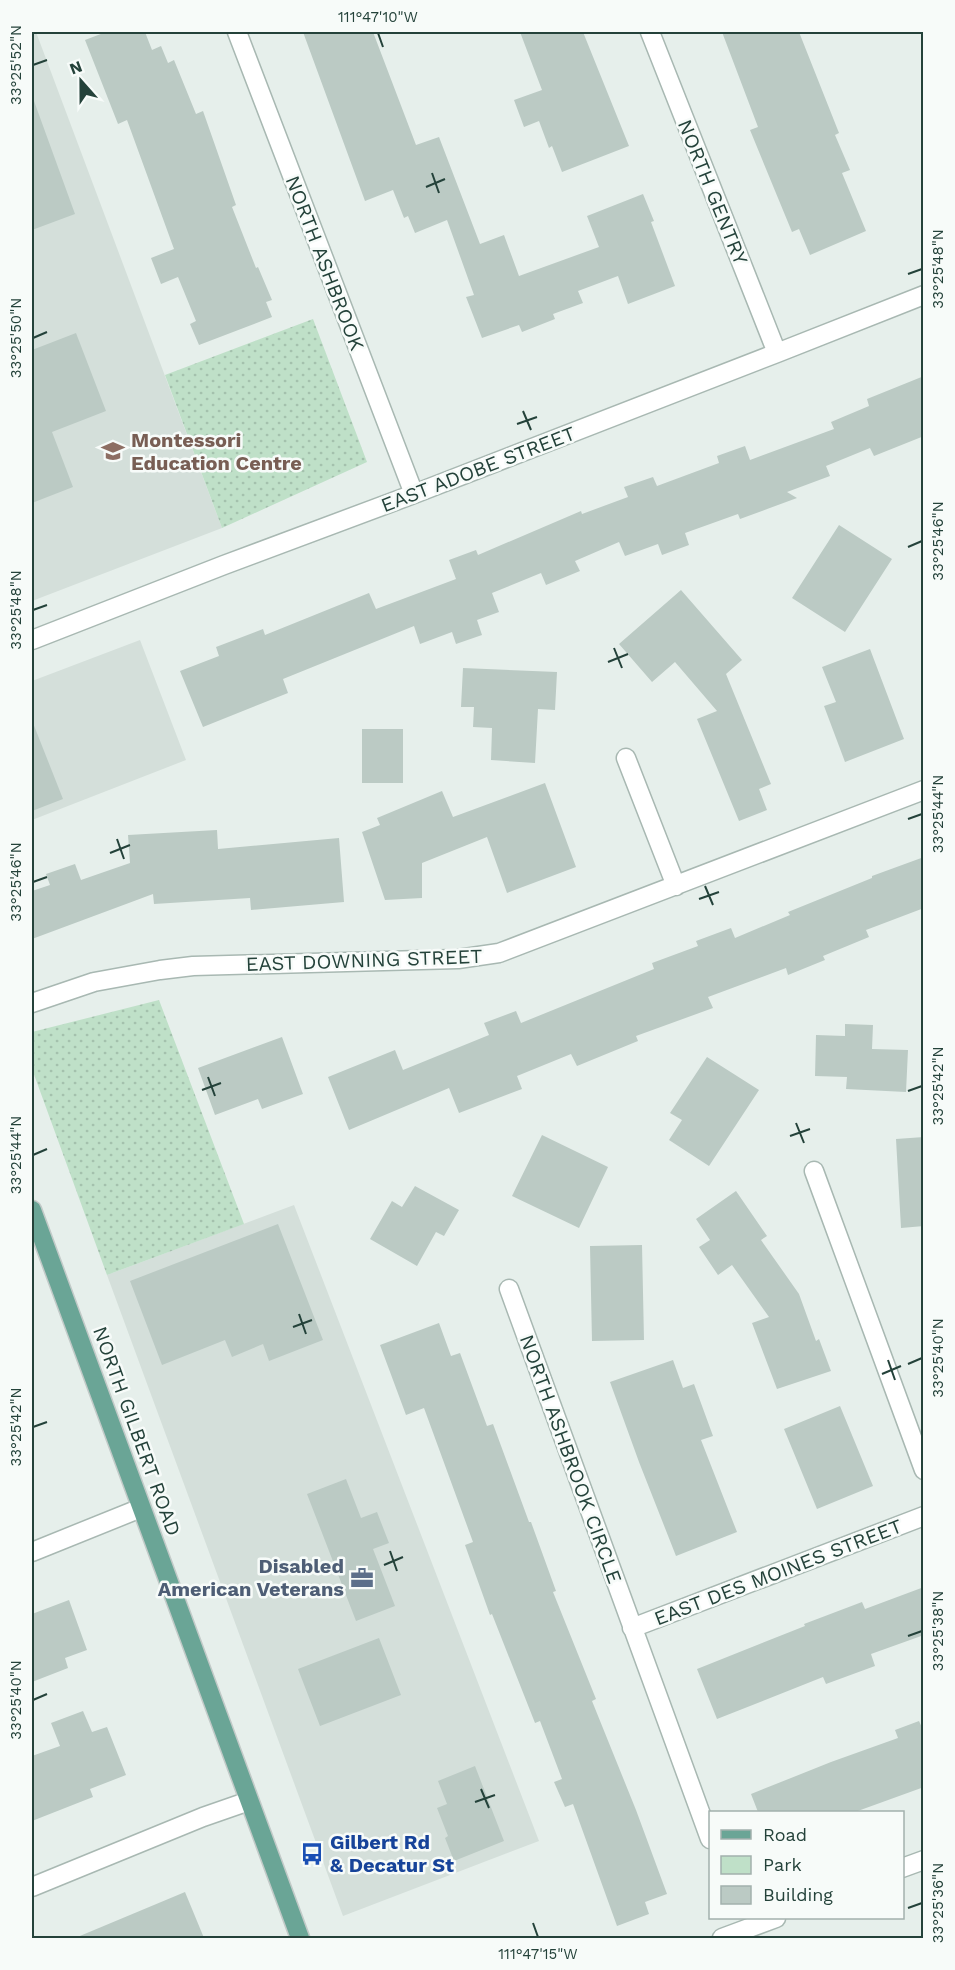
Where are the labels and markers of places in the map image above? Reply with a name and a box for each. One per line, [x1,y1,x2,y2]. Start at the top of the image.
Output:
place label: Montessori Education Centre [131,428,302,475]
school or university icon: Montessori Education Centre [100,438,126,464]
place label: Disabled American Veterans [158,1554,344,1601]
office icon: Disabled American Veterans [349,1565,375,1591]
place label: Gilbert Rd & Decatur St [330,1830,454,1877]
bus stop icon: Gilbert Rd & Decatur St [299,1841,325,1867]

